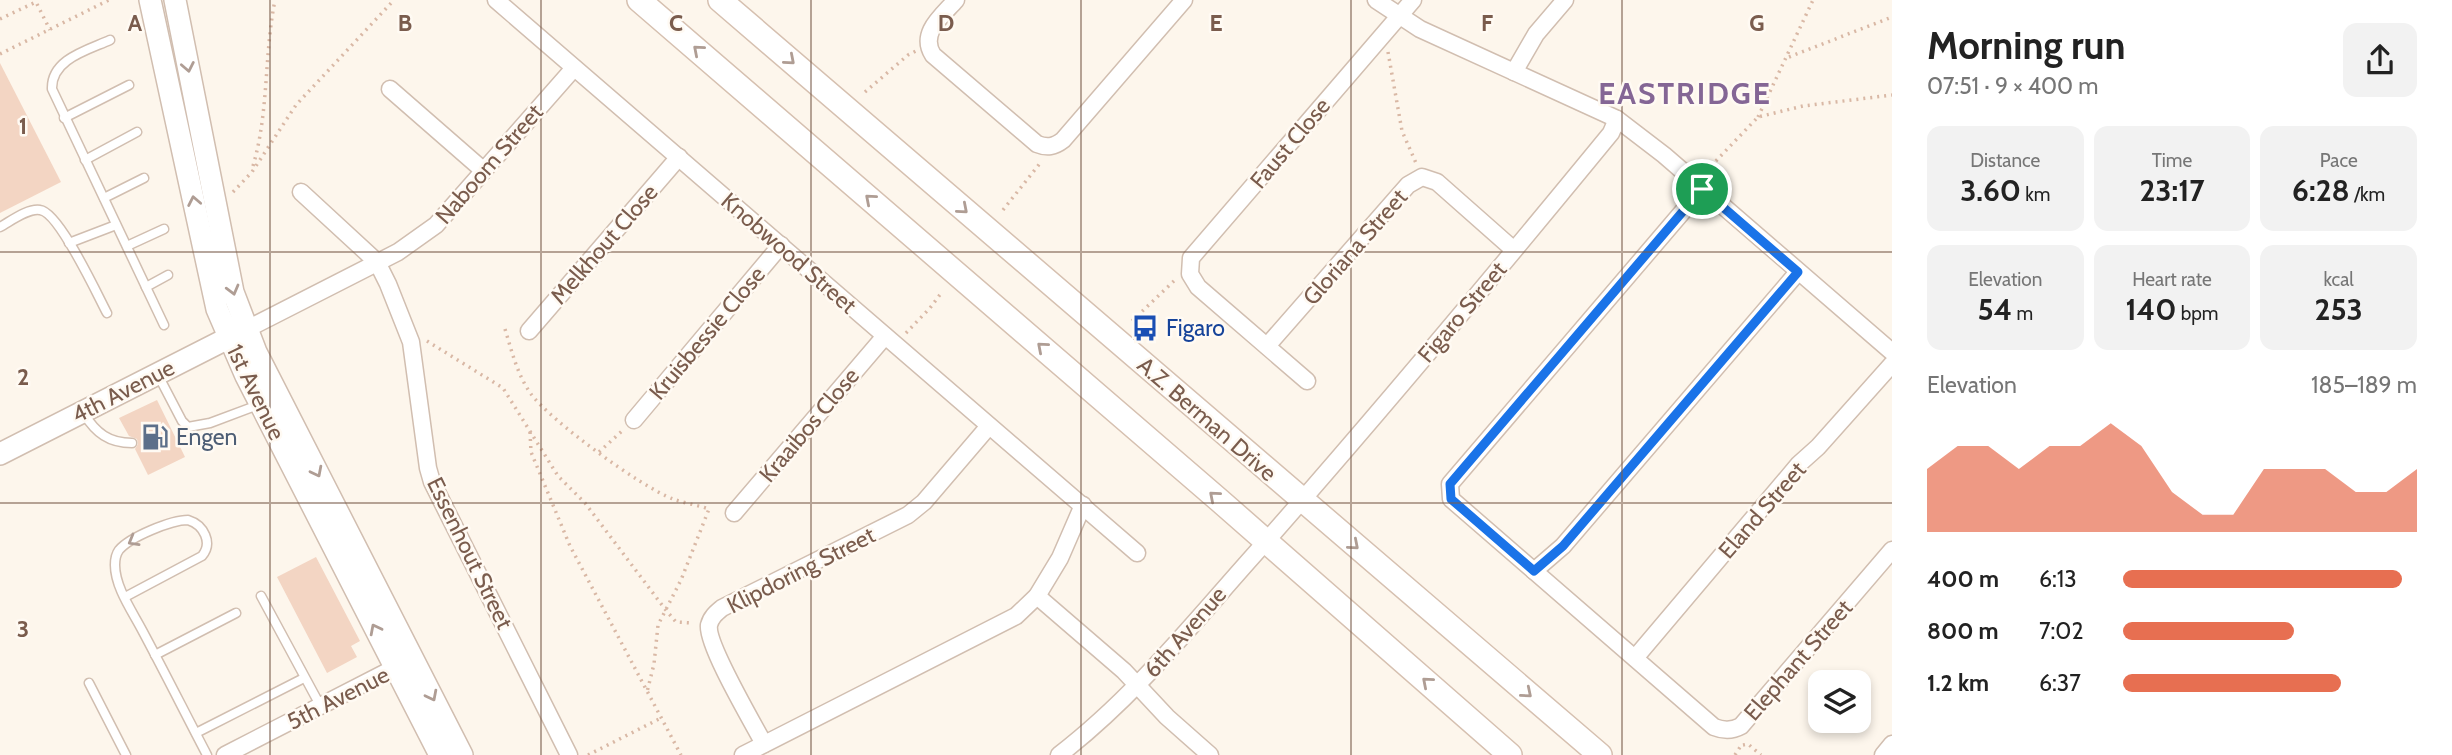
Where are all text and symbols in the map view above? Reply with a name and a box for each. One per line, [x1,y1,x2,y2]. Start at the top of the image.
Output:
text: A [128,9,143,37]
text: B [398,9,412,37]
text: C [669,9,683,37]
text: D [938,9,954,37]
text: E [1209,9,1223,37]
text: F [1481,9,1493,37]
text: G [1749,9,1765,37]
text: Morning run [1927,22,2126,69]
button: share [2343,23,2417,97]
one-way arrow [693,46,706,58]
one-way arrow [782,52,795,64]
one-way arrow [179,61,194,73]
text: 07:51 · 9 × 400 m [1927,72,2098,100]
district label: EASTRIDGE [1598,75,1772,112]
street label: Faust Close [1244,92,1336,194]
street label: Naboom Street [429,98,549,230]
text: 1 [19,112,27,140]
text: Distance [1970,149,2040,172]
text: Time [2152,149,2192,172]
text: Pace [2320,149,2358,172]
pin [1672,159,1732,219]
icon: arrive [1683,170,1721,208]
text: 3.60 [1960,172,2021,209]
text: 23:17 [2139,172,2205,209]
text: 6:28 [2292,172,2350,209]
street label: Melkhout Close [544,178,664,310]
street label: Gloriana Street [1297,183,1413,311]
text: km [2021,183,2050,206]
text: /km [2350,183,2385,206]
street label: Knobwood Street [716,187,863,320]
one-way arrow [187,195,202,207]
one-way arrow [865,195,878,207]
one-way arrow [954,201,967,213]
street label: Figaro Street [1412,256,1512,368]
street label: Kruisbessie Close [643,260,771,405]
text: Elevation [1968,268,2042,291]
text: Heart rate [2132,268,2212,291]
text: kcal [2324,268,2354,291]
one-way arrow [225,284,240,296]
text: 54 [1977,291,2012,328]
text: 140 [2126,291,2176,328]
text: 253 [2315,291,2363,328]
text: m [2012,302,2033,325]
text: bpm [2176,302,2218,325]
bus stop icon: Figaro [1130,313,1160,343]
place label: Figaro [1166,314,1225,342]
street label: 1st Avenue [221,340,291,445]
one-way arrow [1037,343,1050,355]
street label: A.Z. Berman Drive [1132,351,1282,487]
street label: 4th Avenue [67,353,179,429]
street label: Kraaibos Close [753,362,865,488]
text: 2 [17,363,29,391]
text: Elevation [1927,371,2017,399]
text: 185–189 m [2311,371,2417,399]
fuel station icon: Engen [140,422,170,452]
place label: Engen [176,423,237,451]
street label: Eland Street [1712,456,1812,564]
one-way arrow [308,465,322,477]
street label: Essenhout Street [421,472,519,634]
one-way arrow [1210,492,1223,504]
street label: Klipdoring Street [722,521,880,619]
one-way arrow [127,533,140,546]
one-way arrow [1345,537,1358,549]
text: 400 m [1927,565,1999,593]
text: 6:13 [2039,565,2077,593]
street label: 6th Avenue [1138,581,1232,683]
street label: Elephant Street [1738,594,1858,726]
text: 3 [17,615,29,643]
text: 800 m [1927,617,1999,645]
text: 7:02 [2039,617,2083,645]
one-way arrow [370,624,383,636]
street label: 5th Avenue [282,660,394,736]
text: 1.2 km [1927,669,1989,697]
text: 6:37 [2039,669,2081,697]
map controls [1808,670,1871,733]
button: layers [1808,670,1871,733]
one-way arrow [1422,678,1435,691]
one-way arrow [1518,685,1531,697]
one-way arrow [423,689,437,701]

